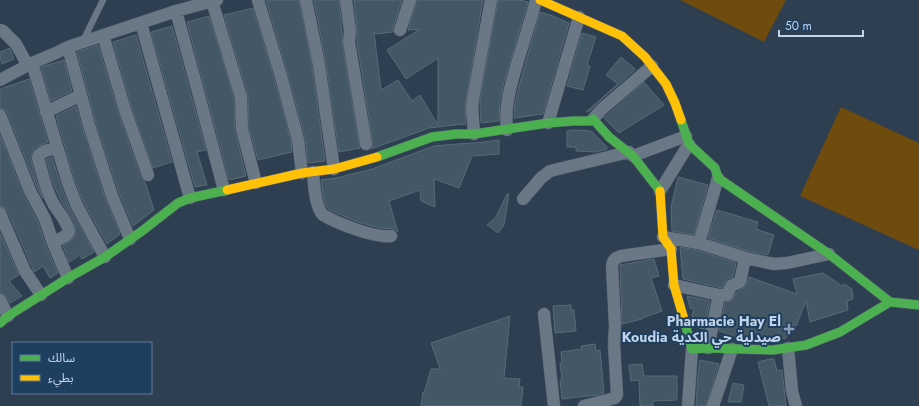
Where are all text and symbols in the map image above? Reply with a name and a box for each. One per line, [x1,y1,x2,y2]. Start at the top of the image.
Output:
scale bar [779,12,863,38]
text: 50 m [785,17,812,35]
place label: Pharmacie Hay El Koudia صيدلية حي الكدية [622,311,781,348]
marker: Pharmacie Hay El Koudia صيدلية حي الكدية [784,324,794,334]
legend [12,342,152,394]
text: سالك [48,349,75,367]
text: بطيء [48,369,74,388]

